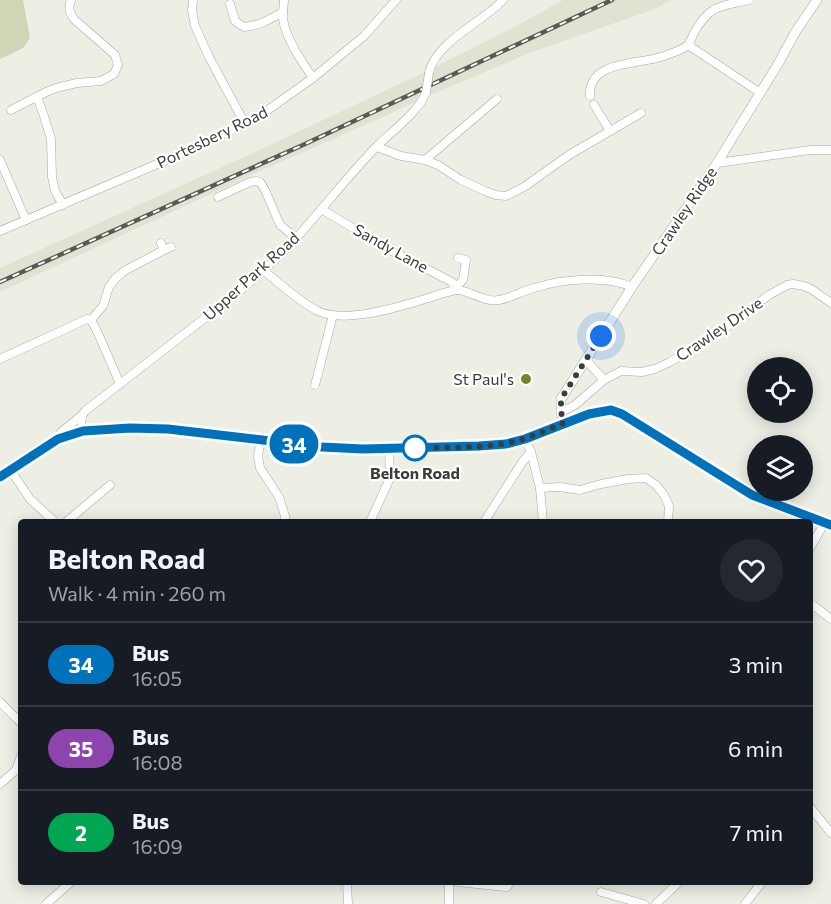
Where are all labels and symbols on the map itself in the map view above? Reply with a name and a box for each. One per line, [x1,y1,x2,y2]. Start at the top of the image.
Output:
street label: Portesbery Road [153,102,270,172]
street label: Crawley Ridge [647,163,720,259]
street label: Sandy Lane [350,219,432,276]
street label: Upper Park Road [199,228,303,324]
street label: Crawley Drive [672,293,766,365]
your location [586,321,616,351]
place label: St Paul's [453,369,514,388]
marker: St Paul's [519,372,533,386]
line badge: 34 [267,424,321,464]
marker: Belton Road [402,435,428,461]
place label: Belton Road [370,463,460,482]

